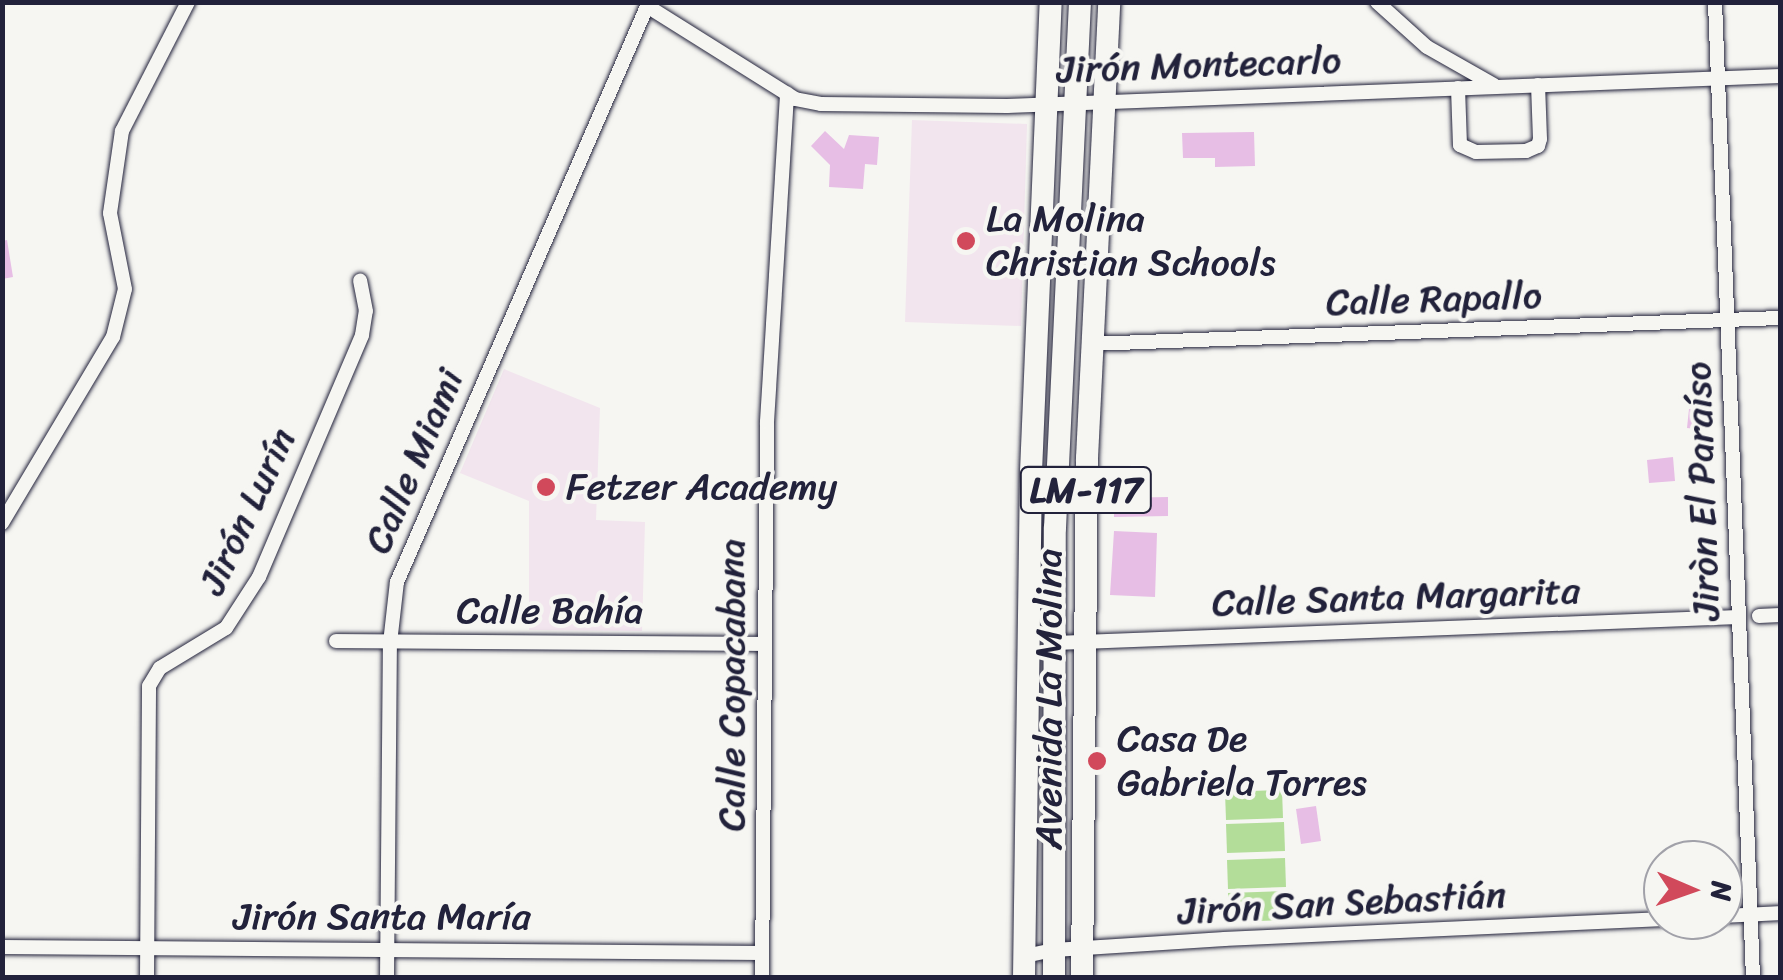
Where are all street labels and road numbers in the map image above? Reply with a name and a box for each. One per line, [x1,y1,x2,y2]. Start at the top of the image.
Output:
street label: Jirón Montecarlo [1056,37,1342,93]
street label: Calle Rapallo [1325,272,1543,326]
street label: Jiròn El Paraíso [1675,361,1729,621]
street label: Calle Miami [355,363,473,559]
street label: Jirón Lurín [189,421,305,601]
road number: LM-117 [1018,460,1154,520]
street label: Calle Copacabana [709,539,755,831]
street label: Avenida La Molina [1026,549,1072,849]
street label: Calle Santa Margarita [1211,568,1581,626]
street label: Calle Bahía [457,588,643,634]
street label: Jirón San Sebastián [1175,872,1509,934]
street label: Jirón Santa María [233,894,531,940]

